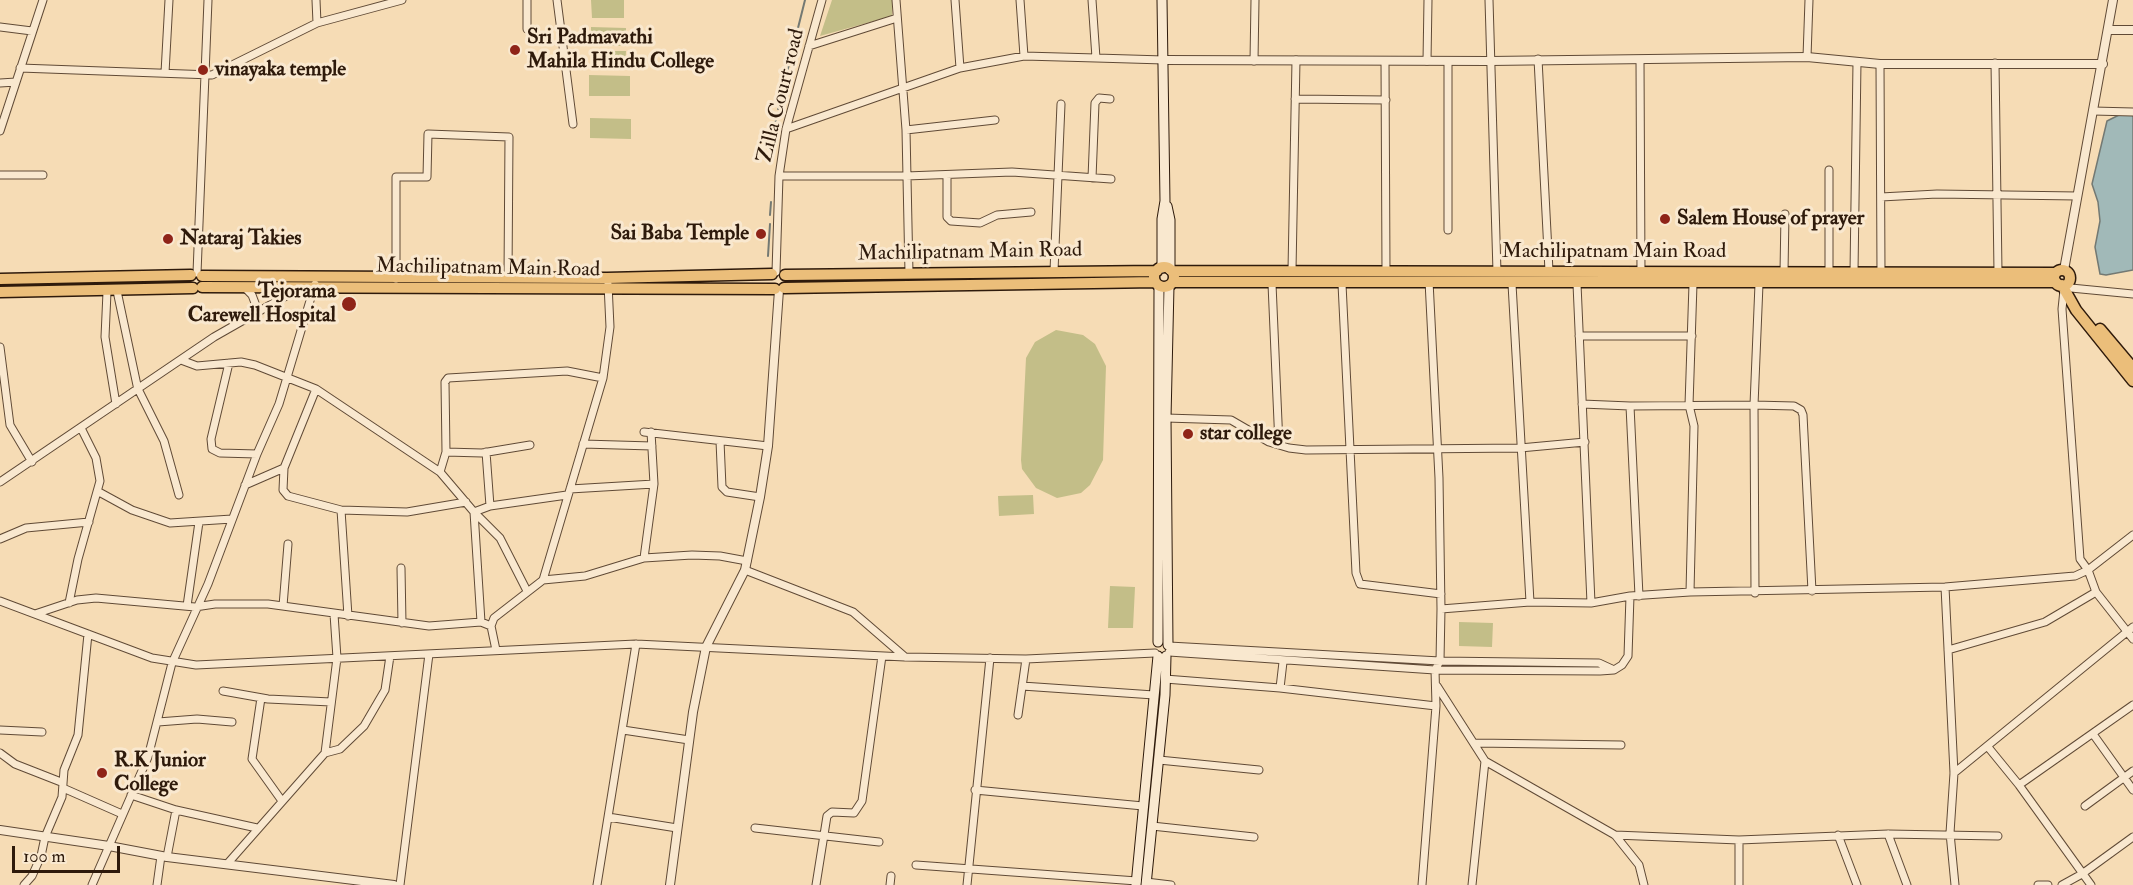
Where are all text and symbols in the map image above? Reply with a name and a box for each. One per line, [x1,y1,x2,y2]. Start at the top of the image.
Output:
place label: Sri Padmavathi Mahila Hindu College [527,25,714,75]
street label: Zilla Court road [753,26,811,166]
marker: Sri Padmavathi Mahila Hindu College [508,43,522,57]
place label: vinayaka temple [215,57,346,83]
marker: vinayaka temple [196,63,210,77]
place label: Salem House of prayer [1677,206,1864,232]
marker: Salem House of prayer [1658,212,1672,226]
place label: Sai Baba Temple [610,221,749,247]
place label: Nataraj Takies [180,226,302,252]
marker: Sai Baba Temple [754,227,768,241]
marker: Nataraj Takies [161,232,175,246]
street label: Machilipatnam Main Road [858,238,1082,268]
street label: Machilipatnam Main Road [1502,239,1726,265]
street label: Machilipatnam Main Road [376,254,600,284]
place label: Tejorama Carewell Hospital [188,279,336,329]
marker: Tejorama Carewell Hospital [340,295,358,313]
place label: star college [1200,421,1292,447]
marker: star college [1181,427,1195,441]
place label: R.K Junior College [114,748,206,798]
marker: R.K Junior College [95,766,109,780]
scale bar [15,834,123,872]
text: 100 m [23,845,66,868]

